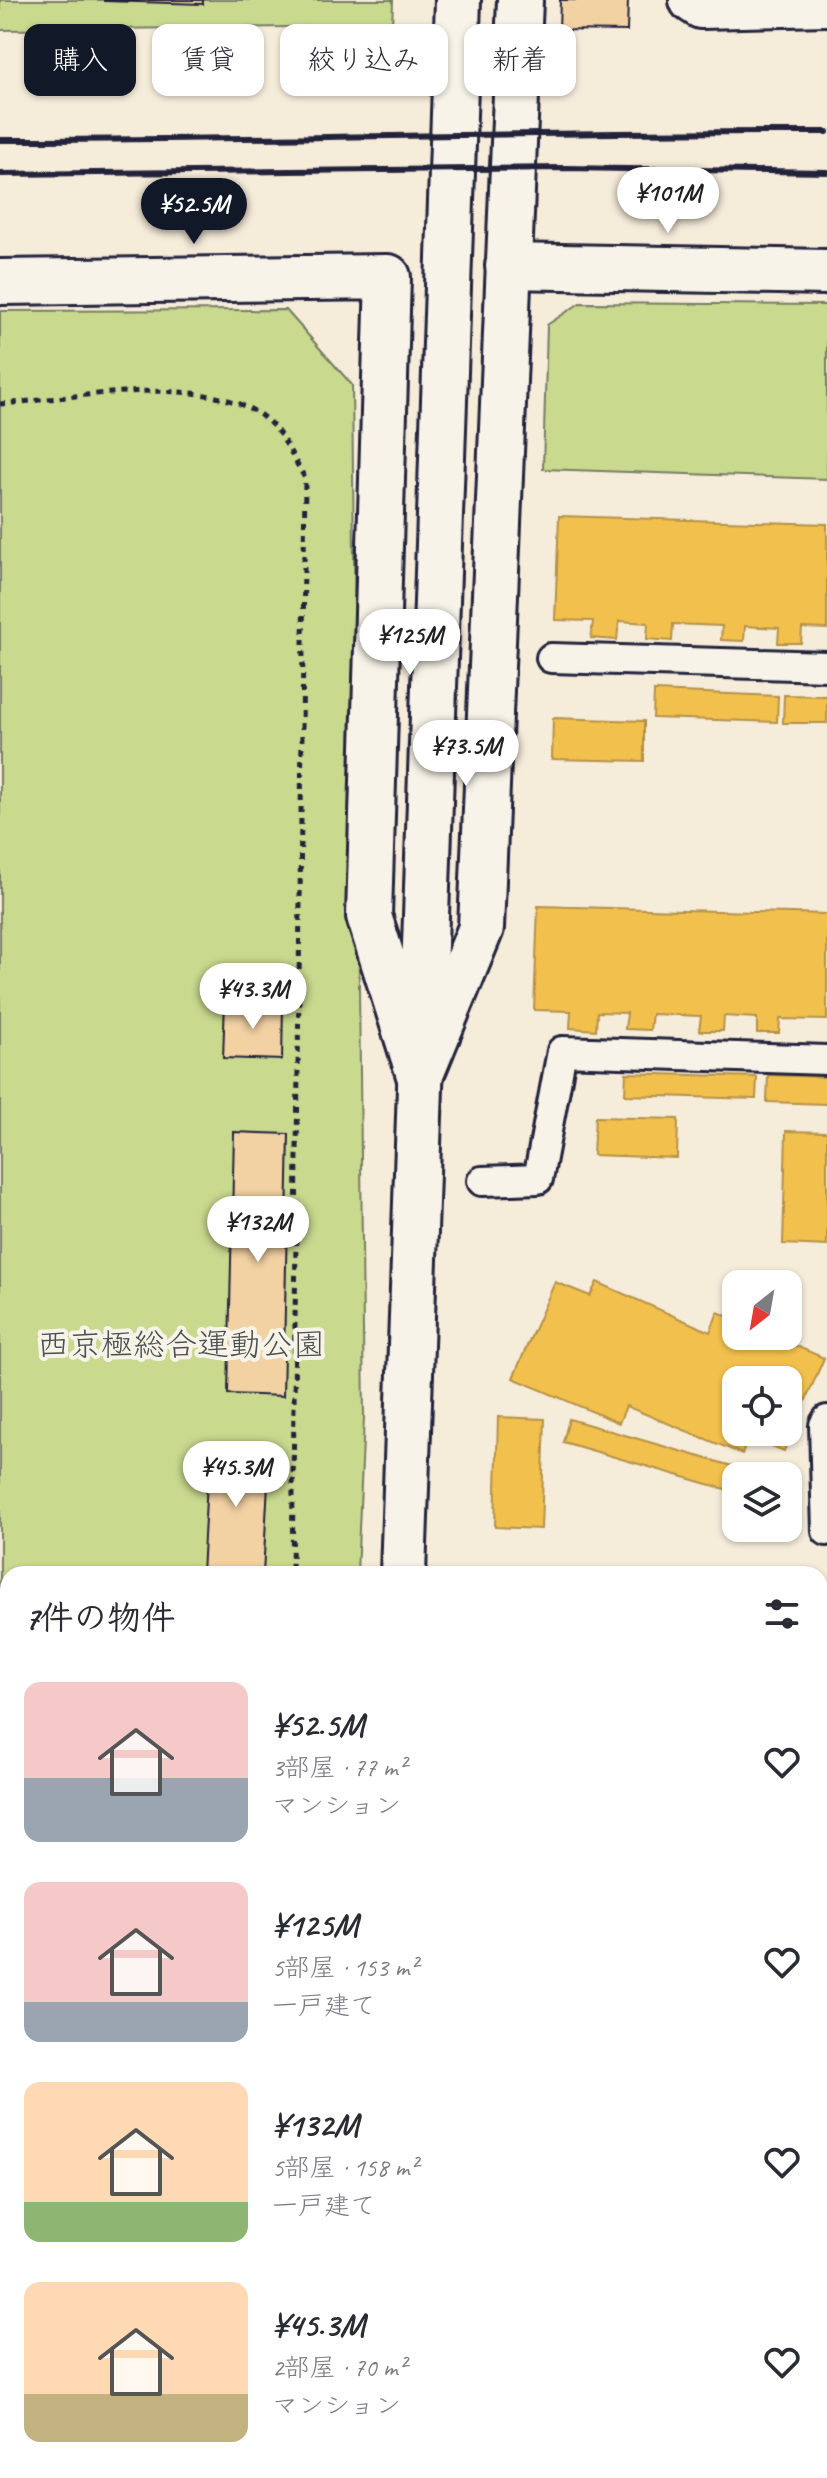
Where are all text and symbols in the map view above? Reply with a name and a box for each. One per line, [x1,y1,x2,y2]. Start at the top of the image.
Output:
chip: 購入 [24,24,136,96]
chip: 賃貸 [152,24,264,96]
chip: 絞り込み [280,24,448,96]
chip: 新着 [464,24,576,96]
pin: ¥101M [612,167,724,235]
text: ¥101M [635,176,701,209]
pin: ¥52.5M [129,178,259,246]
text: ¥52.5M [159,187,229,220]
pin: ¥125M [354,609,466,677]
text: ¥125M [377,618,443,651]
pin: ¥73.5M [401,720,531,788]
text: ¥73.5M [431,729,501,762]
pin: ¥43.3M [188,963,318,1031]
text: ¥43.3M [218,972,288,1005]
pin: ¥132M [202,1196,314,1264]
text: ¥132M [225,1205,291,1238]
north arrow [722,1270,802,1350]
map controls [722,1270,802,1542]
park label: 西京極総合運動公園 [37,1324,325,1365]
button: locate [722,1366,802,1446]
pin: ¥45.3M [171,1441,301,1509]
text: ¥45.3M [201,1450,271,1483]
button: layers [722,1462,802,1542]
icon: filters [760,1592,804,1636]
text: 7件の物件 [24,1596,175,1639]
text: ¥52.5M [272,1703,364,1746]
icon: home [88,1714,184,1810]
icon: heart [760,1740,804,1784]
text: 3部屋 · 77 m² [272,1751,406,1784]
text: マンション [272,1789,401,1822]
text: ¥125M [272,1903,357,1946]
icon: home [88,1914,184,2010]
icon: heart [760,1940,804,1984]
text: 5部屋 · 153 m² [272,1951,417,1984]
text: 一戸建て [272,1989,376,2022]
text: ¥132M [272,2103,358,2146]
icon: home [88,2114,184,2210]
icon: heart [760,2140,804,2184]
text: 5部屋 · 158 m² [272,2151,417,2184]
text: 一戸建て [272,2189,376,2222]
text: ¥45.3M [272,2303,364,2346]
icon: home [88,2314,184,2410]
icon: heart [760,2340,804,2384]
text: 2部屋 · 70 m² [272,2351,406,2384]
text: マンション [272,2389,401,2422]

